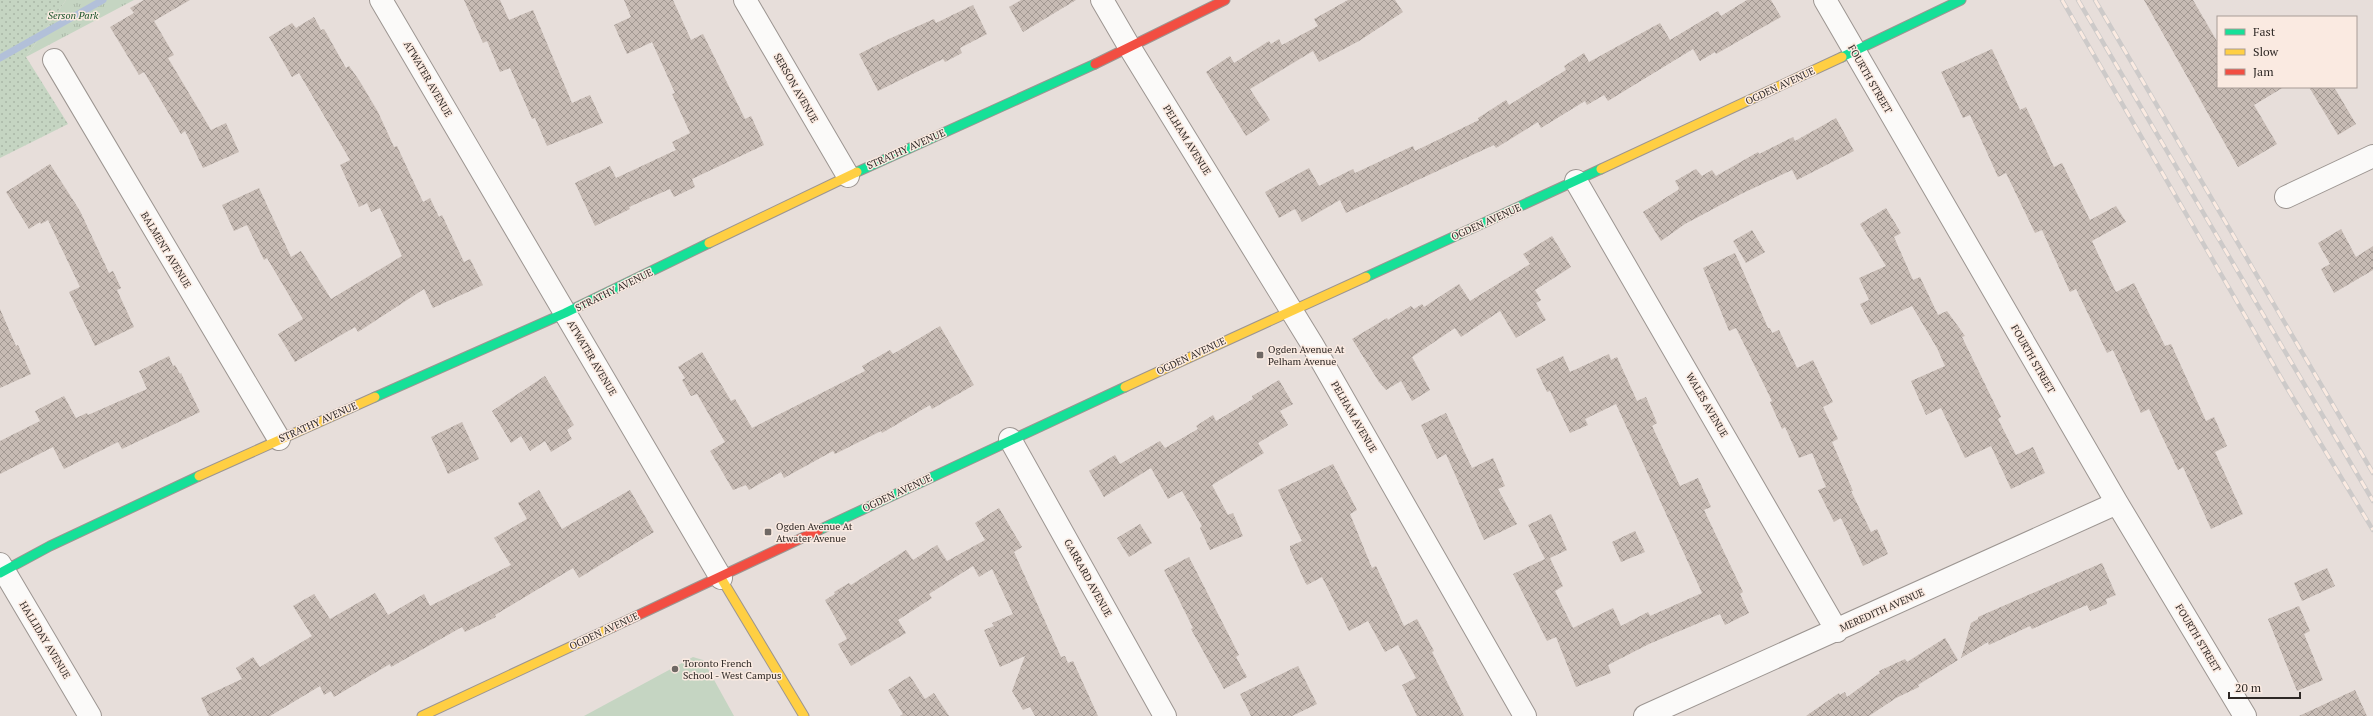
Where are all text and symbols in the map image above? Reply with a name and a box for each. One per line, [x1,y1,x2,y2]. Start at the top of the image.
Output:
park label: Serson Park [48,9,98,22]
legend [2217,16,2357,88]
text: Fast [2253,24,2276,39]
street label: ATWATER AVENUE [401,39,455,119]
street label: FOURTH STREET [1845,42,1895,116]
text: Slow [2253,44,2279,59]
street label: SERSON AVENUE [771,51,821,125]
street label: OGDEN AVENUE [1743,64,1817,108]
text: Jam [2253,64,2274,79]
street label: PELHAM AVENUE [1160,102,1214,178]
street label: STRATHY AVENUE [865,126,947,172]
street label: OGDEN AVENUE [1449,201,1523,243]
street label: BALMENT AVENUE [138,209,194,291]
street label: STRATHY AVENUE [573,266,655,314]
street label: ATWATER AVENUE [564,318,620,398]
street label: FOURTH STREET [2008,322,2058,396]
street label: OGDEN AVENUE [1154,334,1228,378]
place label: Ogden Avenue At Pelham Avenue [1268,343,1345,368]
marker: Ogden Avenue At Pelham Avenue [1255,350,1265,360]
street label: WALES AVENUE [1683,370,1731,440]
street label: PELHAM AVENUE [1328,379,1380,455]
street label: STRATHY AVENUE [277,399,359,445]
street label: OGDEN AVENUE [860,471,934,515]
place label: Ogden Avenue At Atwater Avenue [776,520,853,545]
marker: Ogden Avenue At Atwater Avenue [763,527,773,537]
street label: GARRARD AVENUE [1061,537,1115,619]
street label: MEREDITH AVENUE [1838,585,1927,635]
street label: HALLIDAY AVENUE [17,599,73,681]
street label: FOURTH STREET [2173,602,2223,674]
street label: OGDEN AVENUE [567,609,641,653]
place label: Toronto French School - West Campus [683,657,781,682]
marker: Toronto French School - West Campus [670,664,680,674]
scale bar [2229,674,2300,700]
text: 20 m [2235,680,2262,695]

